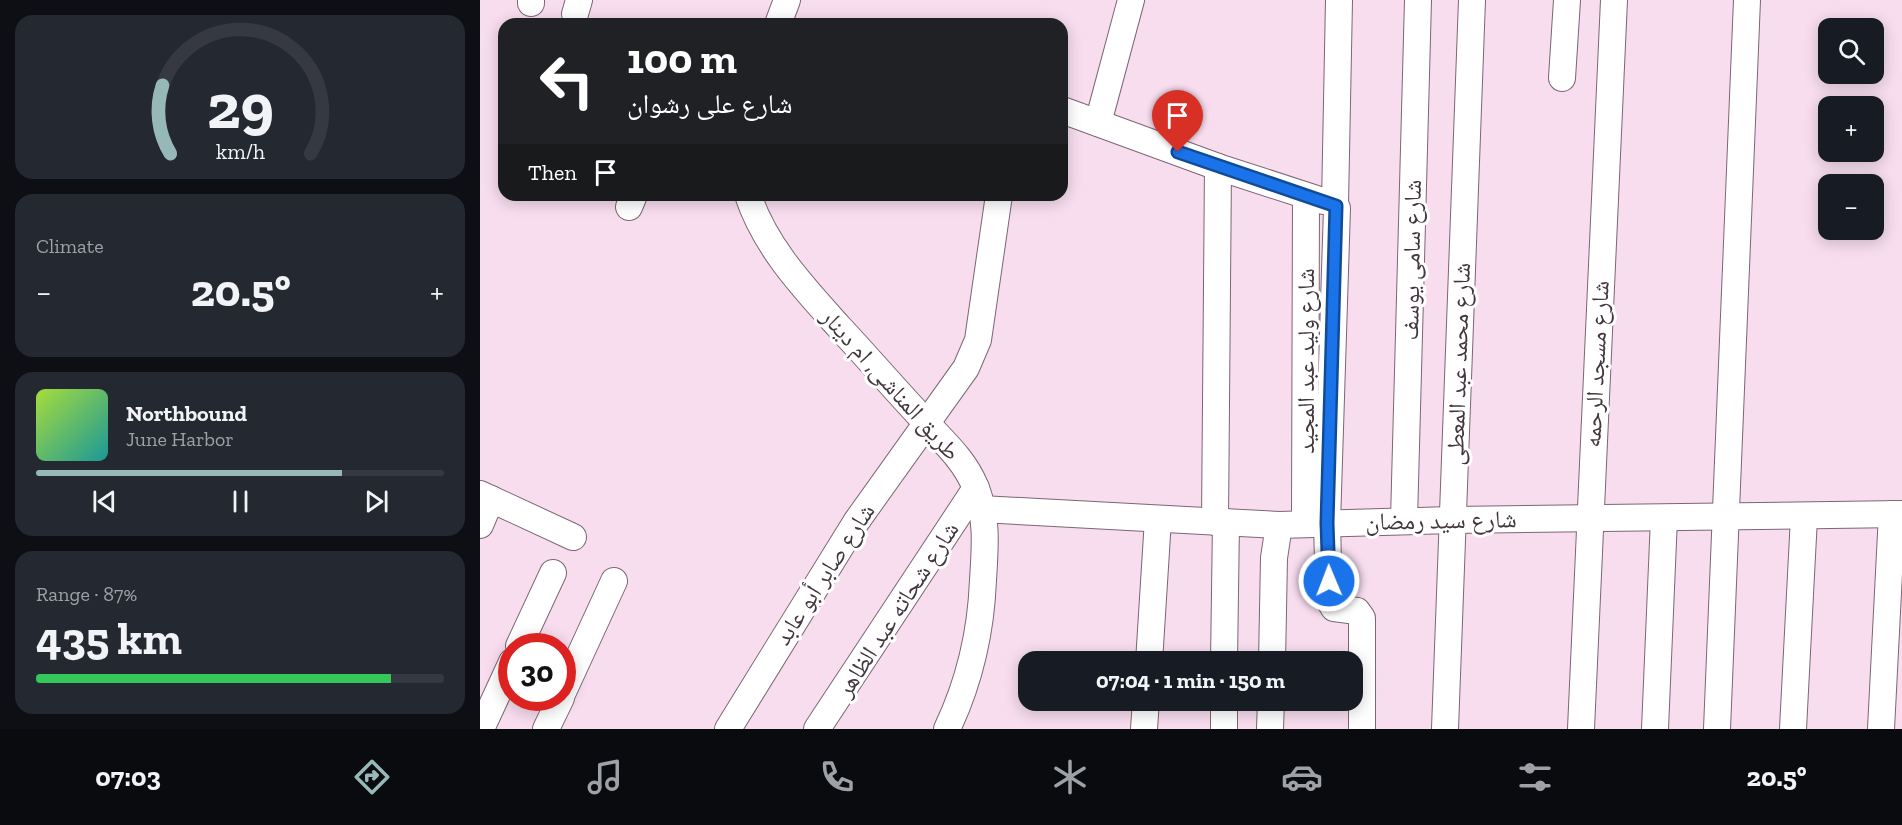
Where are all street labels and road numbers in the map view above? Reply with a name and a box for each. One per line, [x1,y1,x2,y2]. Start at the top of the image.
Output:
street label: شارع سامى يوسف [1395,179,1428,341]
street label: شارع محمد عبد المعطى [1440,262,1477,466]
street label: شارع وليد عبد المجيد [1291,268,1321,454]
street label: شارع مسجد الرحمه [1577,280,1616,448]
street label: طريق المناشى, ام دينار [813,301,967,467]
street label: شارع صابر أبو عابد [767,498,881,651]
street label: شارع سيد رمضان [1365,504,1517,537]
street label: شارع شحاته عبد الظاهر [829,516,965,704]

